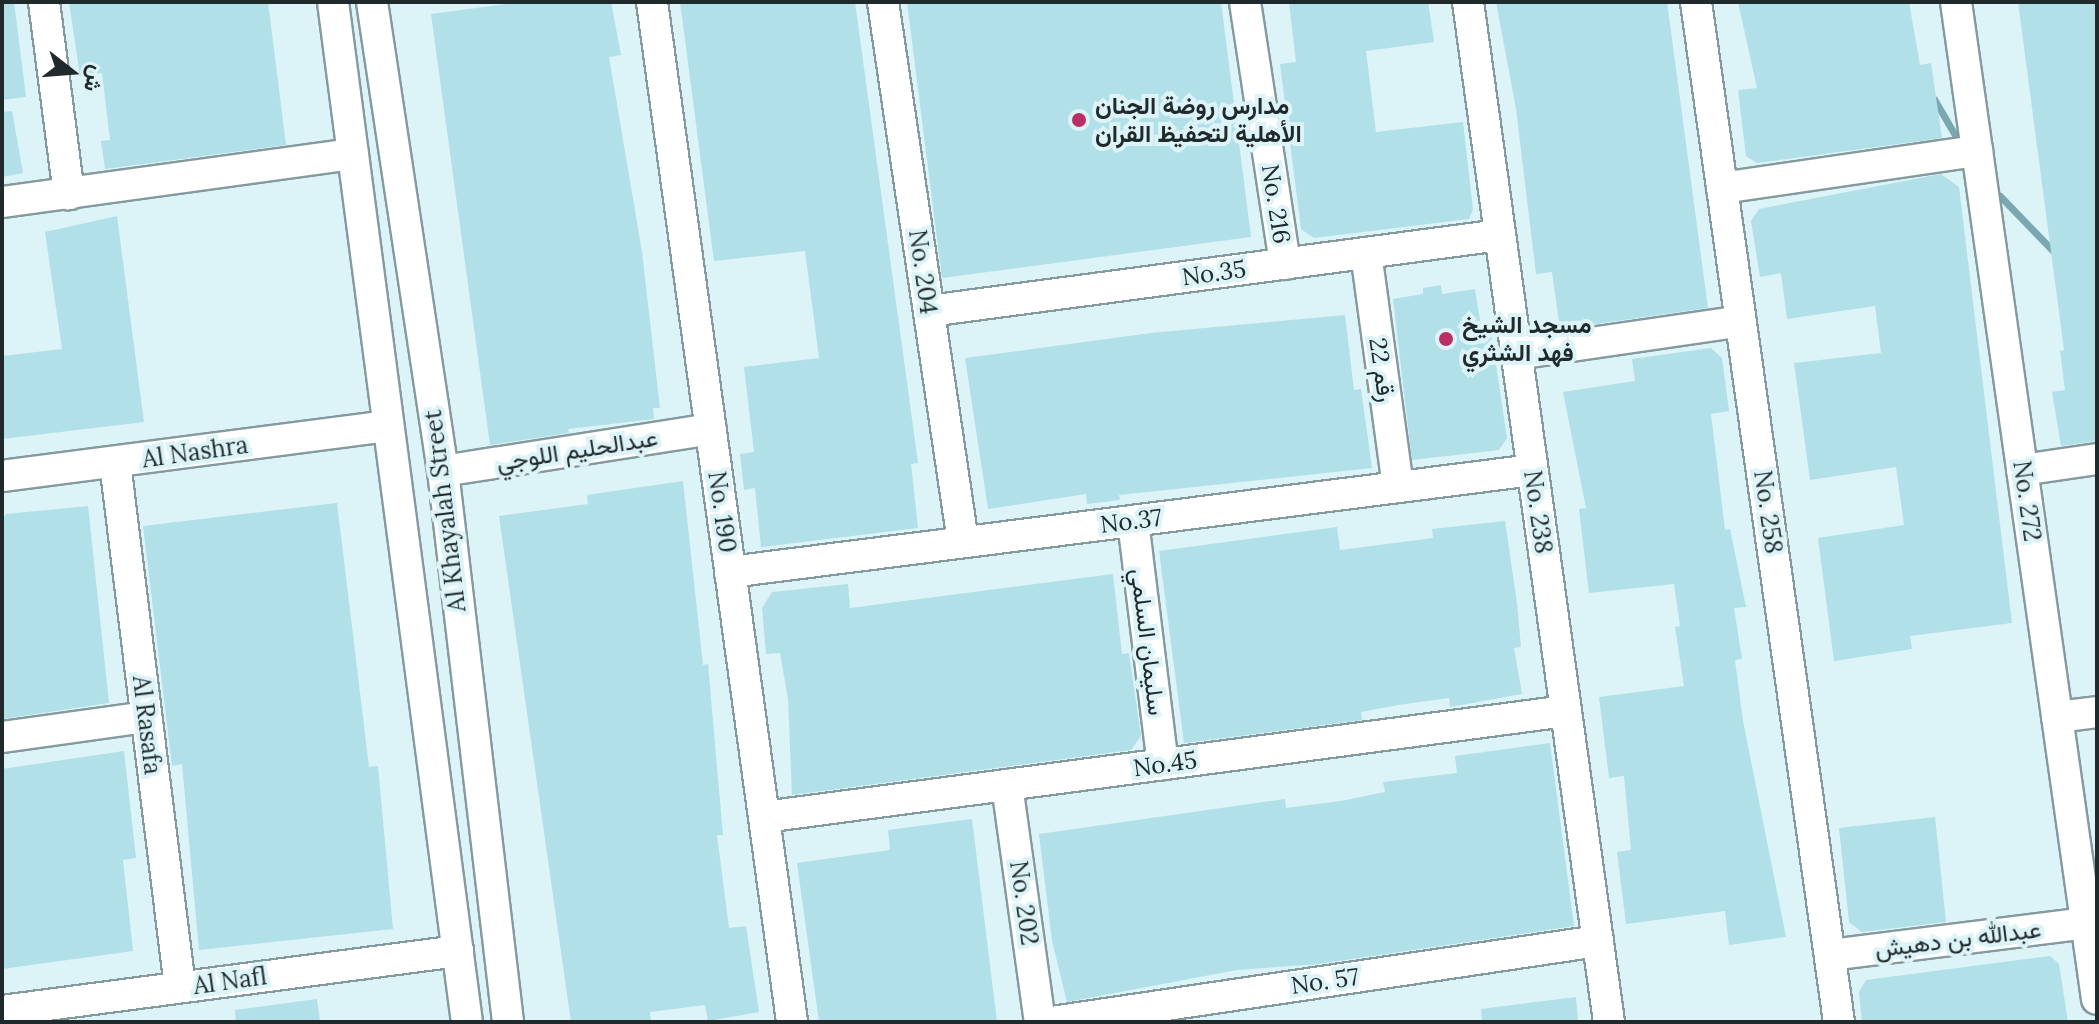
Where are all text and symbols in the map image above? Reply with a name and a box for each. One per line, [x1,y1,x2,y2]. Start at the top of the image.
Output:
north arrow [32,32,112,112]
text: ش [78,62,112,96]
place label: مدارس روضة الجنان الأهلية لتحفيظ القران [1095,92,1302,148]
marker: مدارس روضة الجنان الأهلية لتحفيظ القران [1070,111,1088,129]
street label: No. 216 [1256,162,1296,246]
street label: No. 204 [903,228,943,316]
street label: No.35 [1180,254,1248,292]
place label: مسجد الشيخ فهد الشثري [1462,311,1591,367]
marker: مسجد الشيخ فهد الشثري [1437,330,1455,348]
street label: رقم 22 [1363,336,1401,404]
street label: Al Khayalah Street [418,408,472,614]
street label: عبدالحليم اللوجي [494,423,660,477]
street label: Al Nashra [140,430,250,474]
street label: No. 272 [2007,459,2047,543]
street label: No. 190 [702,469,742,555]
street label: No. 238 [1518,469,1558,555]
street label: No. 258 [1748,469,1788,555]
street label: No.37 [1099,503,1163,539]
street label: سليمان السلمي [1125,567,1171,717]
street label: Al Rasafa [127,674,167,776]
street label: No.45 [1131,745,1199,783]
street label: No. 202 [1004,859,1044,947]
street label: عبدالله بن دهيش [1873,915,2043,963]
street label: Al Nafl [192,962,268,1000]
street label: No. 57 [1289,962,1361,1000]

